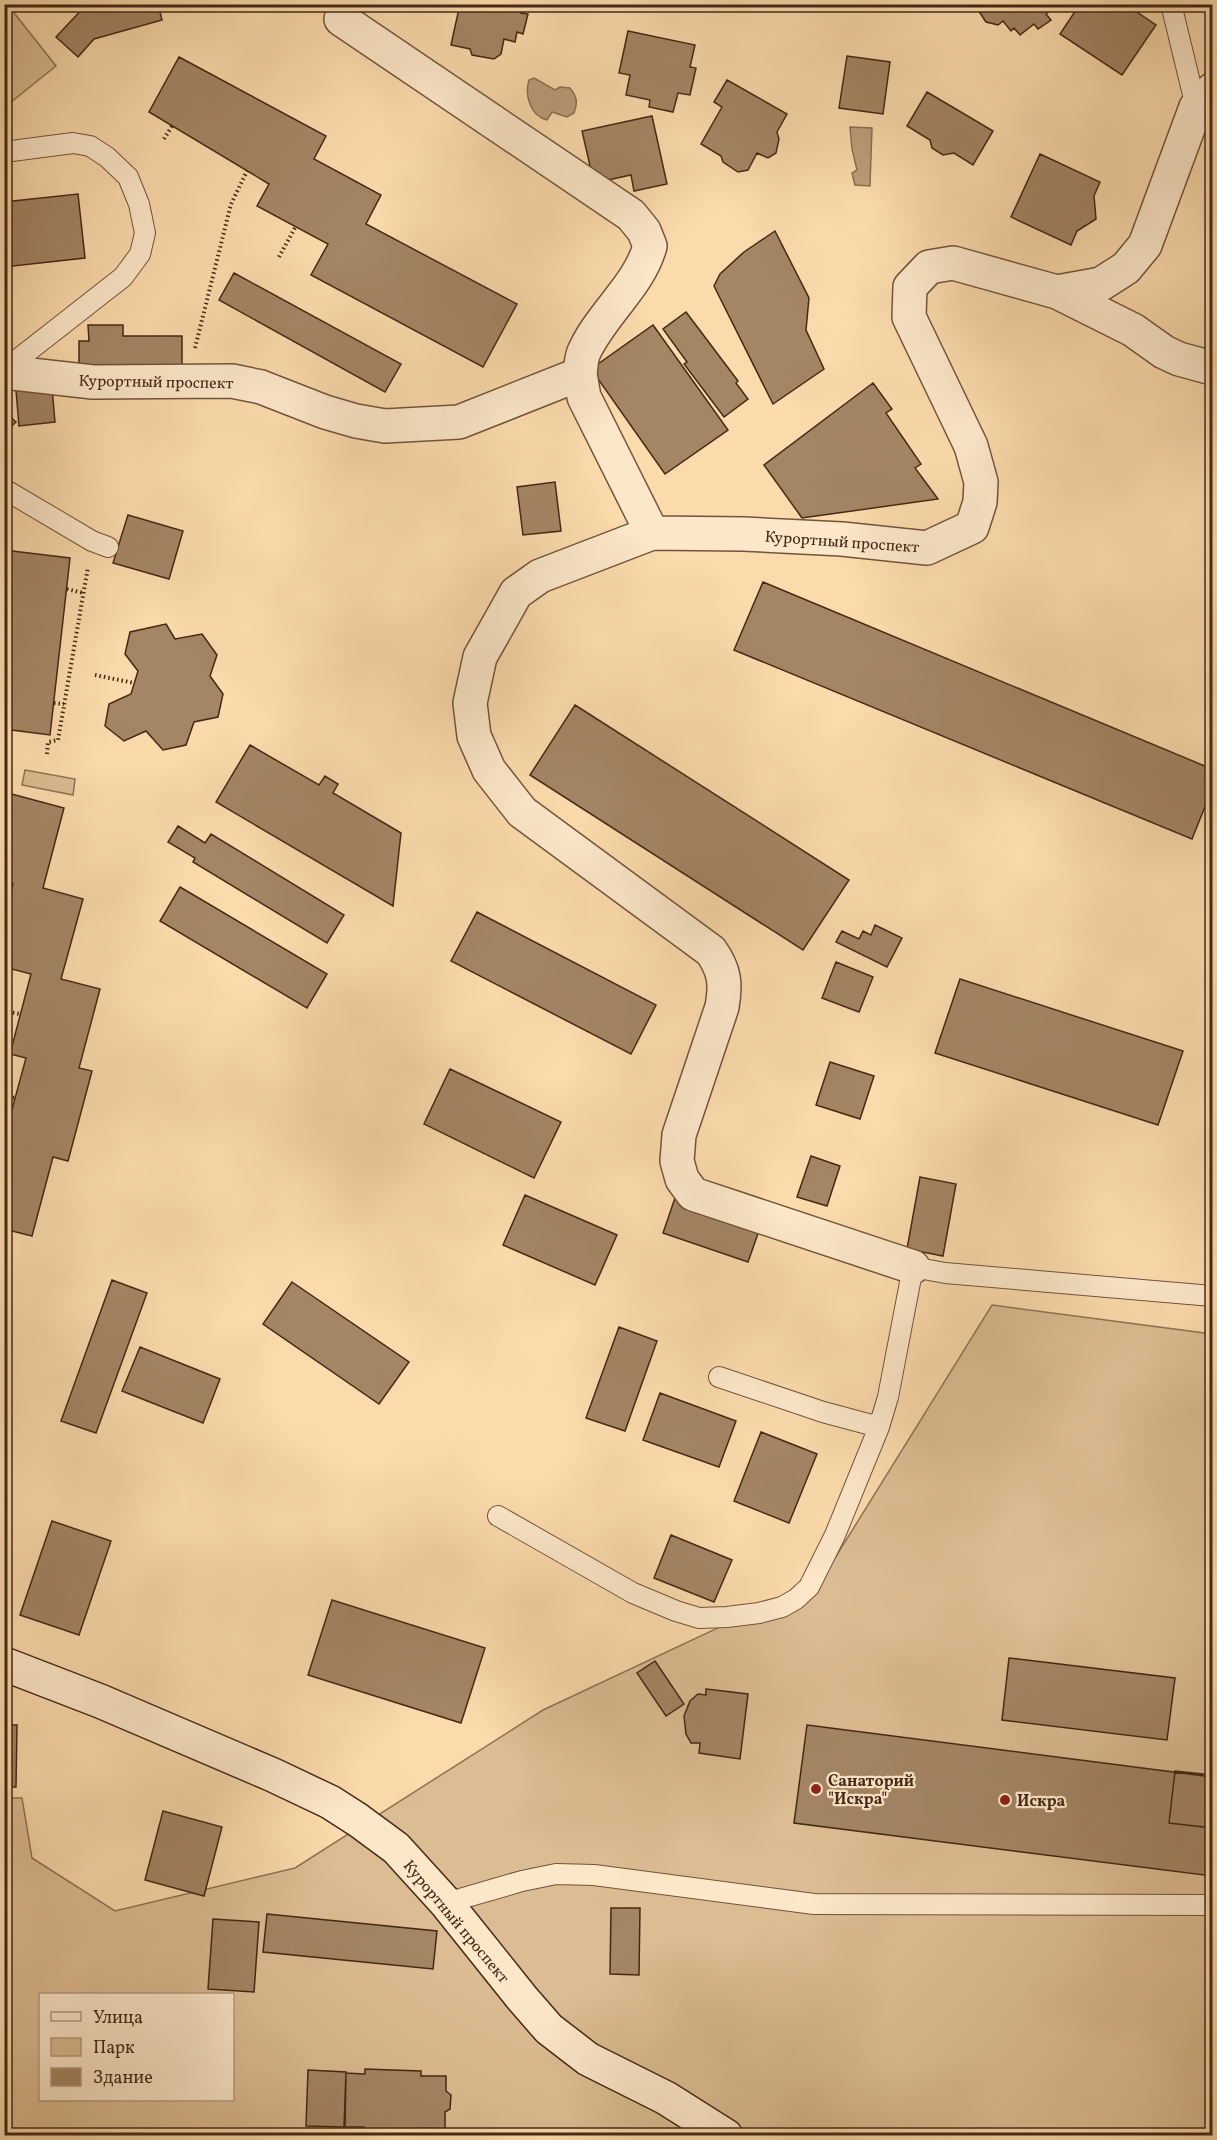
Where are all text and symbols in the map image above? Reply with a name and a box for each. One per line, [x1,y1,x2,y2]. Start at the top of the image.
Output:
street label: Курортный проспект [78,371,234,395]
street label: Курортный проспект [764,527,920,559]
place label: Санаторий "Искра" [828,1771,914,1811]
marker: Санаторий "Искра" [809,1782,823,1796]
place label: Искра [1017,1791,1066,1813]
marker: Искра [998,1793,1012,1807]
street label: Курортный проспект [397,1856,514,1989]
legend [39,1993,234,2101]
text: Улица [93,2006,143,2031]
text: Парк [93,2036,135,2061]
text: Здание [93,2066,153,2091]

